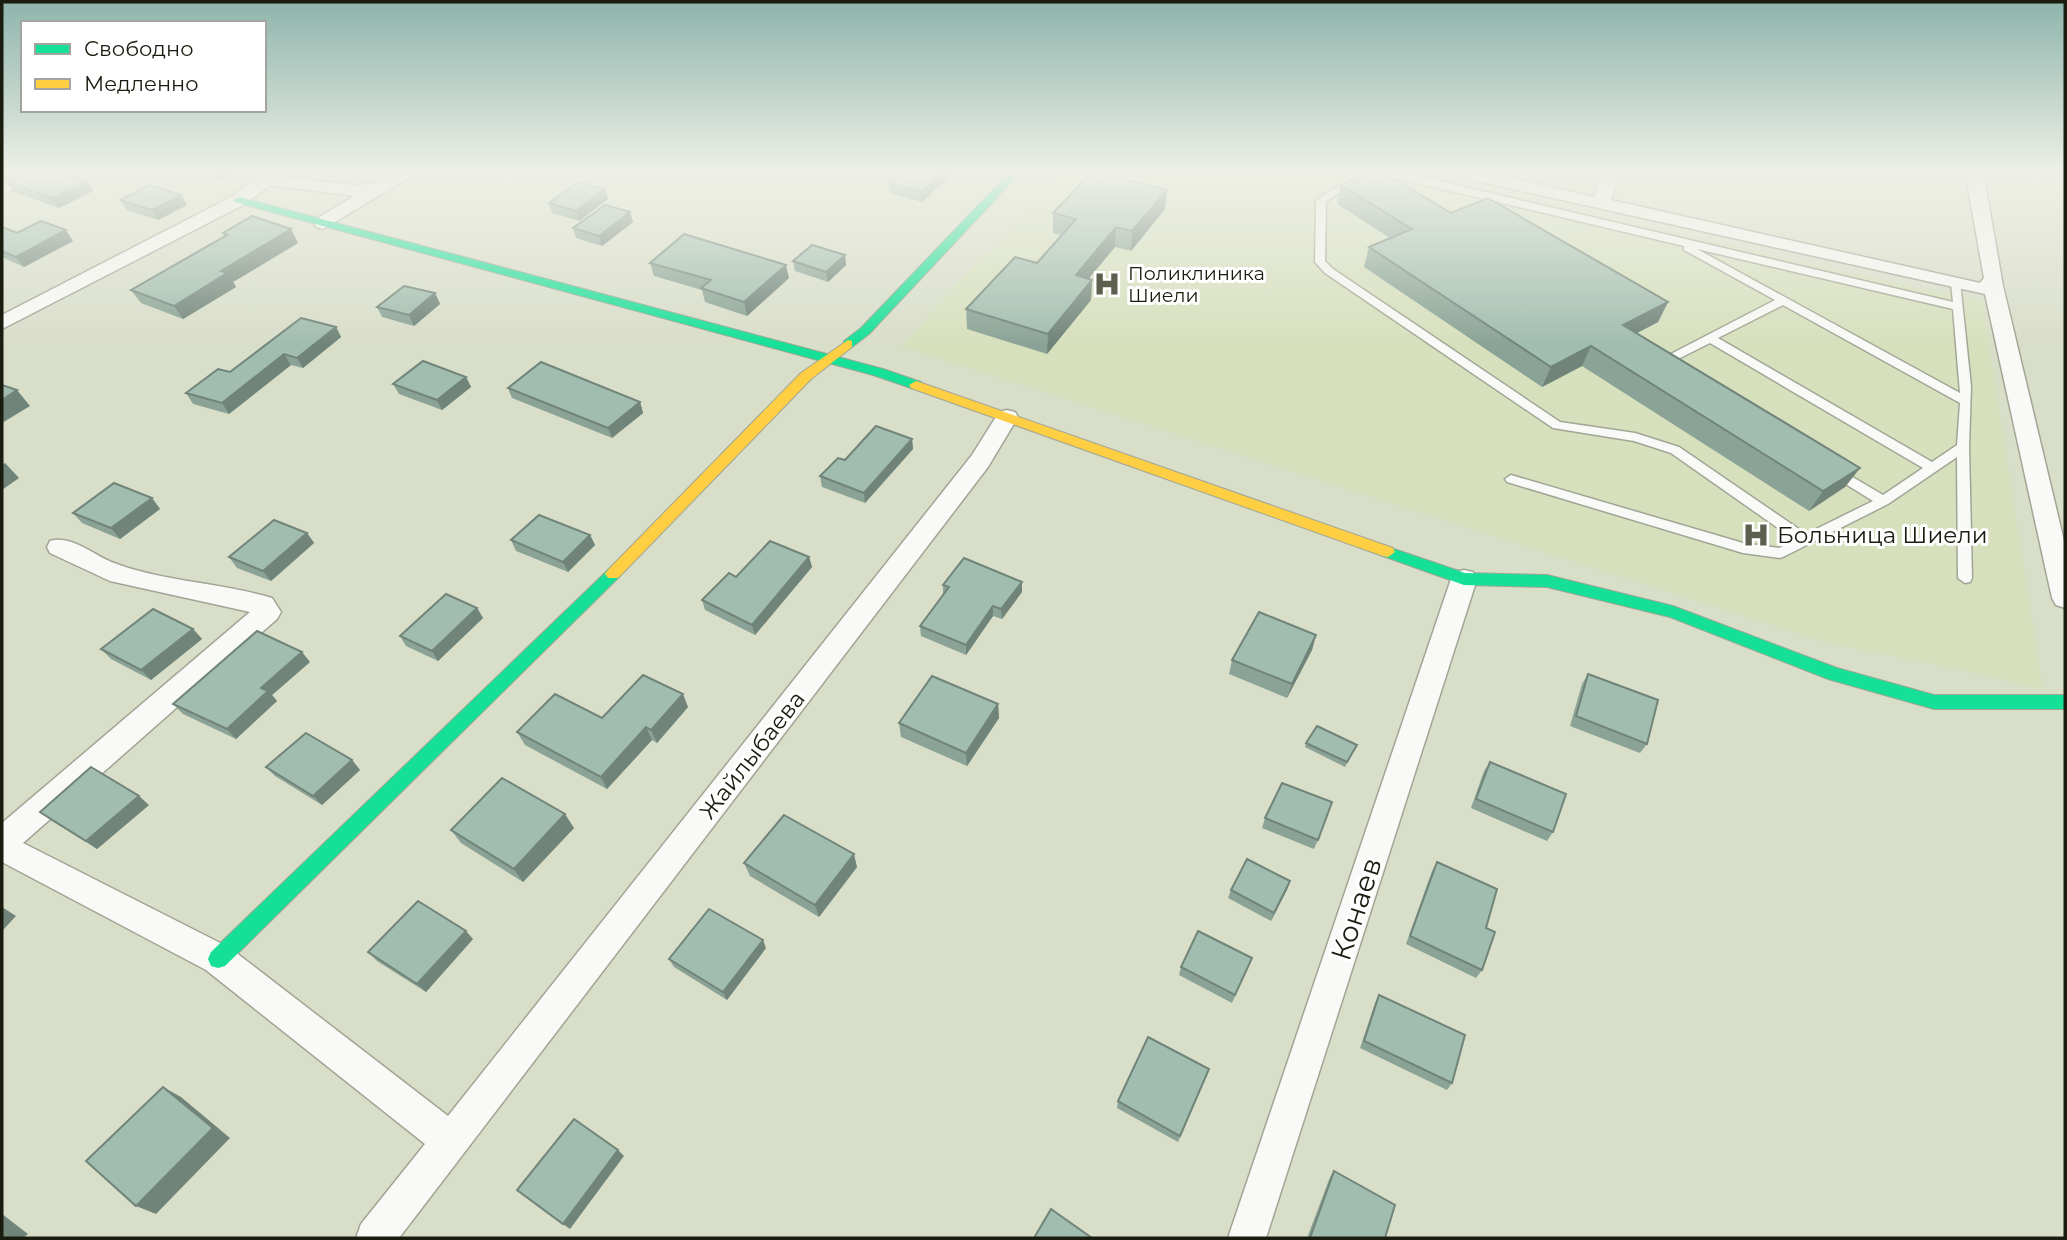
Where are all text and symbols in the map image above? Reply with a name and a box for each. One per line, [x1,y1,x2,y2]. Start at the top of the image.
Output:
legend [21,21,266,112]
text: Свободно [84,36,194,61]
text: Медленно [84,71,199,96]
place label: Поликлиника Шиели [1128,262,1265,307]
hospital icon: Поликлиника Шиели [1092,269,1122,299]
hospital icon: Больница Шиели [1741,520,1771,550]
place label: Больница Шиели [1777,521,1988,549]
street label: Жайлыбаева [693,685,811,825]
street label: Конаев [1323,853,1389,965]

